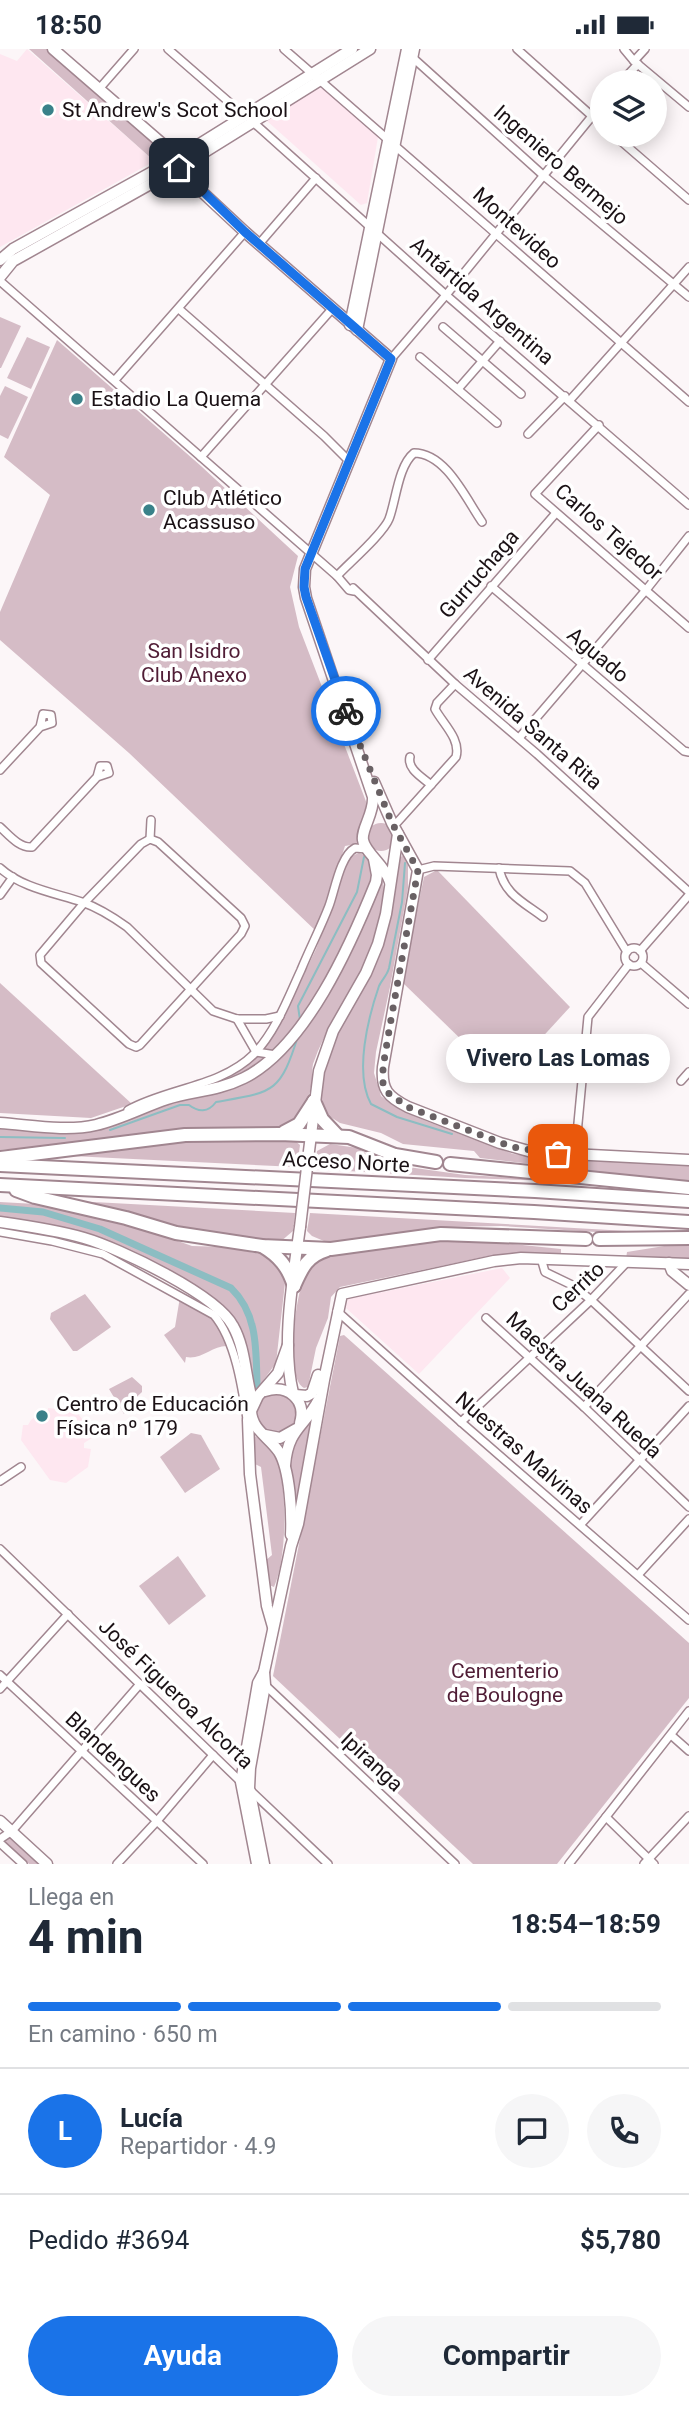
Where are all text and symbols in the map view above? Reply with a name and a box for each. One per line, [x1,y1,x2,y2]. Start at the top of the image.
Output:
text: 18:50 [35,10,102,40]
map controls [590,70,667,147]
button: layers [590,70,667,147]
place label: St Andrew's Scot School [62,98,288,122]
street label: Ingeniero Bermejo [489,100,633,230]
marker: St Andrew's Scot School [40,102,56,118]
pin [149,138,209,198]
icon: home [160,149,198,187]
street label: Montevideo [468,182,566,274]
street label: Antártida Argentina [406,232,558,370]
place label: Estadio La Quema [91,387,261,411]
marker: Estadio La Quema [69,391,85,407]
street label: Carlos Tejedor [550,479,668,585]
place label: Club Atlético Acassuso [163,486,282,534]
marker: Club Atlético Acassuso [141,502,157,518]
street label: Gurruchaga [434,525,524,623]
street label: Aguado [563,623,633,687]
park label: San Isidro Club Anexo [141,639,247,687]
street label: Avenida Santa Rita [459,662,607,794]
courier [311,676,381,746]
icon: bike [327,692,365,730]
callout: Vivero Las Lomas [446,1035,670,1084]
text: Vivero Las Lomas [466,1045,650,1072]
pin [528,1124,588,1184]
icon: bag [539,1135,577,1173]
street label: Acceso Norte [282,1147,410,1177]
street label: Cerrito [547,1257,609,1317]
street label: Maestra Juana Rueda [501,1307,667,1463]
street label: Nuestras Malvinas [451,1387,597,1519]
place label: Centro de Educación Física nº 179 [56,1392,249,1440]
marker: Centro de Educación Física nº 179 [34,1408,50,1424]
street label: José Figueroa Alcorta [94,1614,258,1774]
park label: Cementerio de Boulogne [447,1659,563,1707]
street label: Blandengues [61,1707,165,1807]
street label: Ipiranga [336,1727,408,1797]
text: Llega en [28,1884,114,1911]
text: 18:54–18:59 [511,1909,661,1939]
text: 4 min [28,1910,144,1964]
text: En camino · 650 m [28,2021,218,2048]
button: chat [495,2094,569,2168]
button: phone [587,2094,661,2168]
text: Lucía [120,2103,183,2133]
text: L [58,2116,72,2146]
text: Repartidor · 4.9 [120,2133,277,2160]
text: Pedido #3694 [28,2225,189,2255]
text: $5,780 [580,2225,661,2255]
button: Ayuda [28,2316,338,2396]
button: Compartir [352,2316,661,2396]

